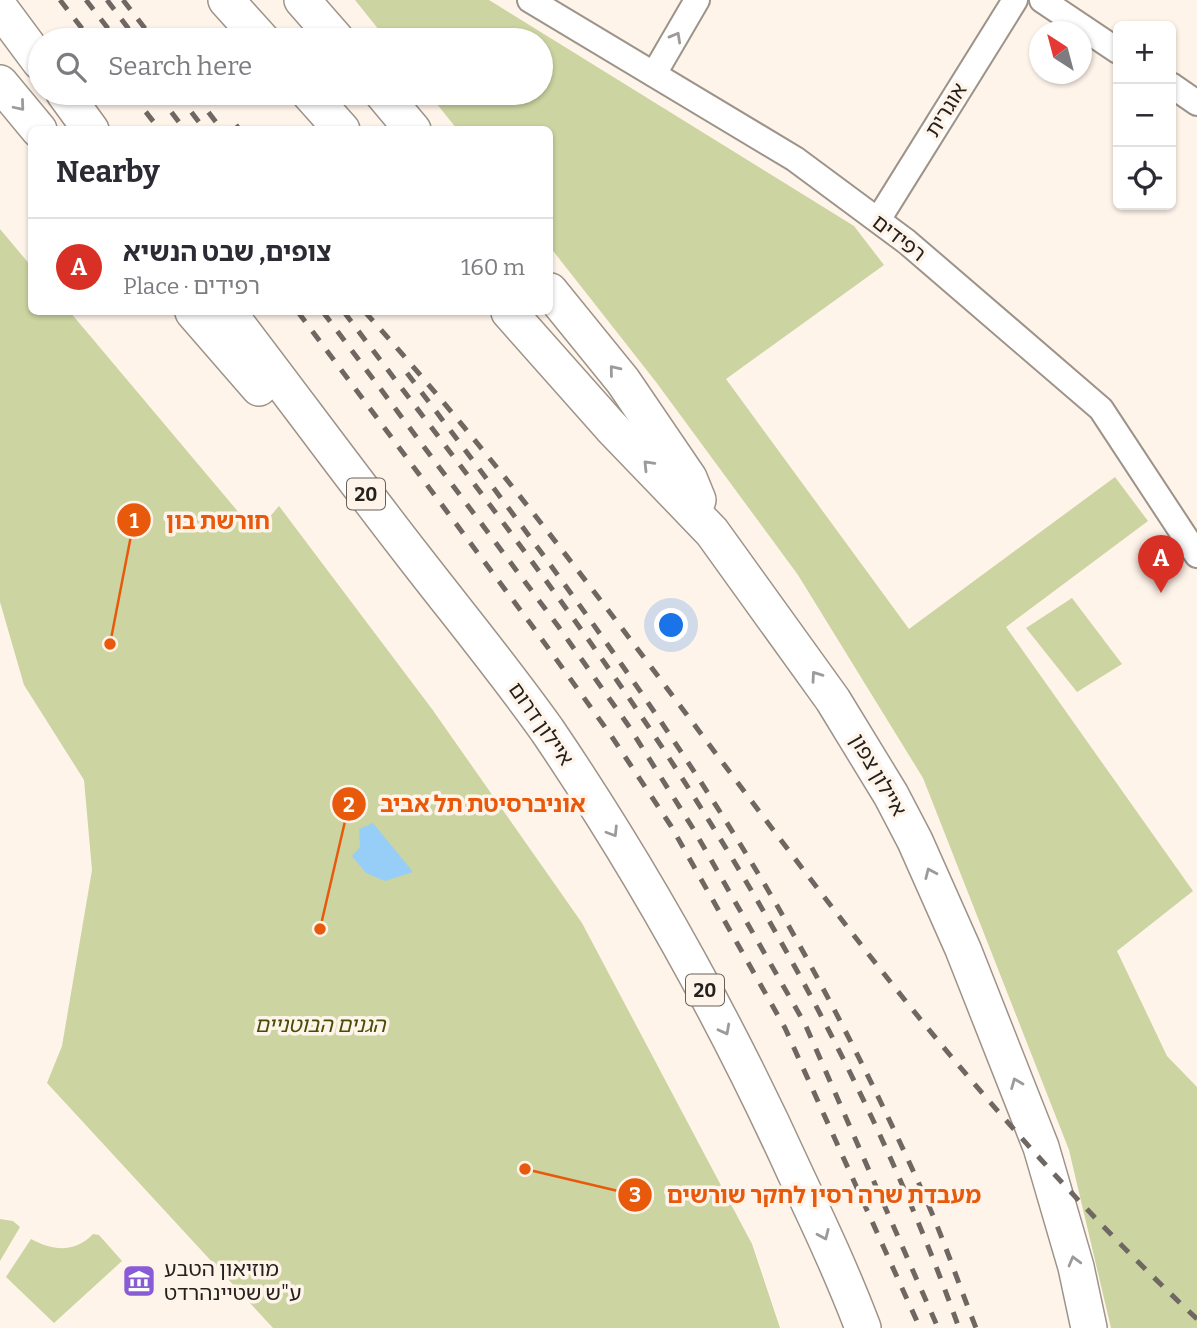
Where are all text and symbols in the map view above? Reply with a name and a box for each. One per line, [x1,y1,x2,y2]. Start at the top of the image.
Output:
north arrow [1029,21,1092,84]
map controls [1113,21,1176,210]
button: + [1113,21,1176,84]
search box [28,28,553,105]
one-way arrow [668,32,681,45]
icon: search [52,48,90,86]
text: Search here [108,51,252,82]
street label: אוגרית [919,78,973,142]
button: − [1113,84,1176,147]
one-way arrow [12,98,24,111]
button: locate [1113,147,1176,210]
text: Nearby [56,154,160,190]
street label: רפידים [867,209,931,267]
text: צופים, שבט הנשיא [123,237,331,268]
text: A [71,253,87,281]
text: 160 m [461,253,525,281]
text: Place · רפידים [123,272,260,300]
one-way arrow [609,365,622,377]
one-way arrow [643,461,656,474]
road number: 20 [347,478,385,509]
callout: חורשת בון [117,498,284,542]
text: חורשת בון [166,507,270,535]
text: 1 [129,508,139,534]
pin: A [1138,535,1184,593]
your location [654,608,688,642]
one-way arrow [812,671,824,684]
street label: איילון דרום [503,677,579,771]
street label: איילון צפון [844,729,912,821]
callout: אוניברסיטת תל אביב [332,782,600,826]
text: אוניברסיטת תל אביב [380,790,586,818]
text: 2 [343,792,355,818]
one-way arrow [604,825,617,838]
one-way arrow [924,868,938,880]
road number: 20 [686,974,724,1006]
park label: הגנים הבוטניים [255,1012,387,1038]
one-way arrow [717,1023,731,1035]
one-way arrow [1010,1078,1024,1090]
callout: מעבדת שרה רסין לחקר שורשים [618,1173,995,1217]
text: מעבדת שרה רסין לחקר שורשים [667,1181,981,1209]
text: 3 [629,1182,641,1208]
one-way arrow [816,1228,830,1240]
place label: מוזיאון הטבע ע"ש שטיינהרדט [164,1256,301,1306]
one-way arrow [1068,1256,1082,1268]
museum icon: מוזיאון הטבע ע"ש שטיינהרדט [120,1262,158,1300]

